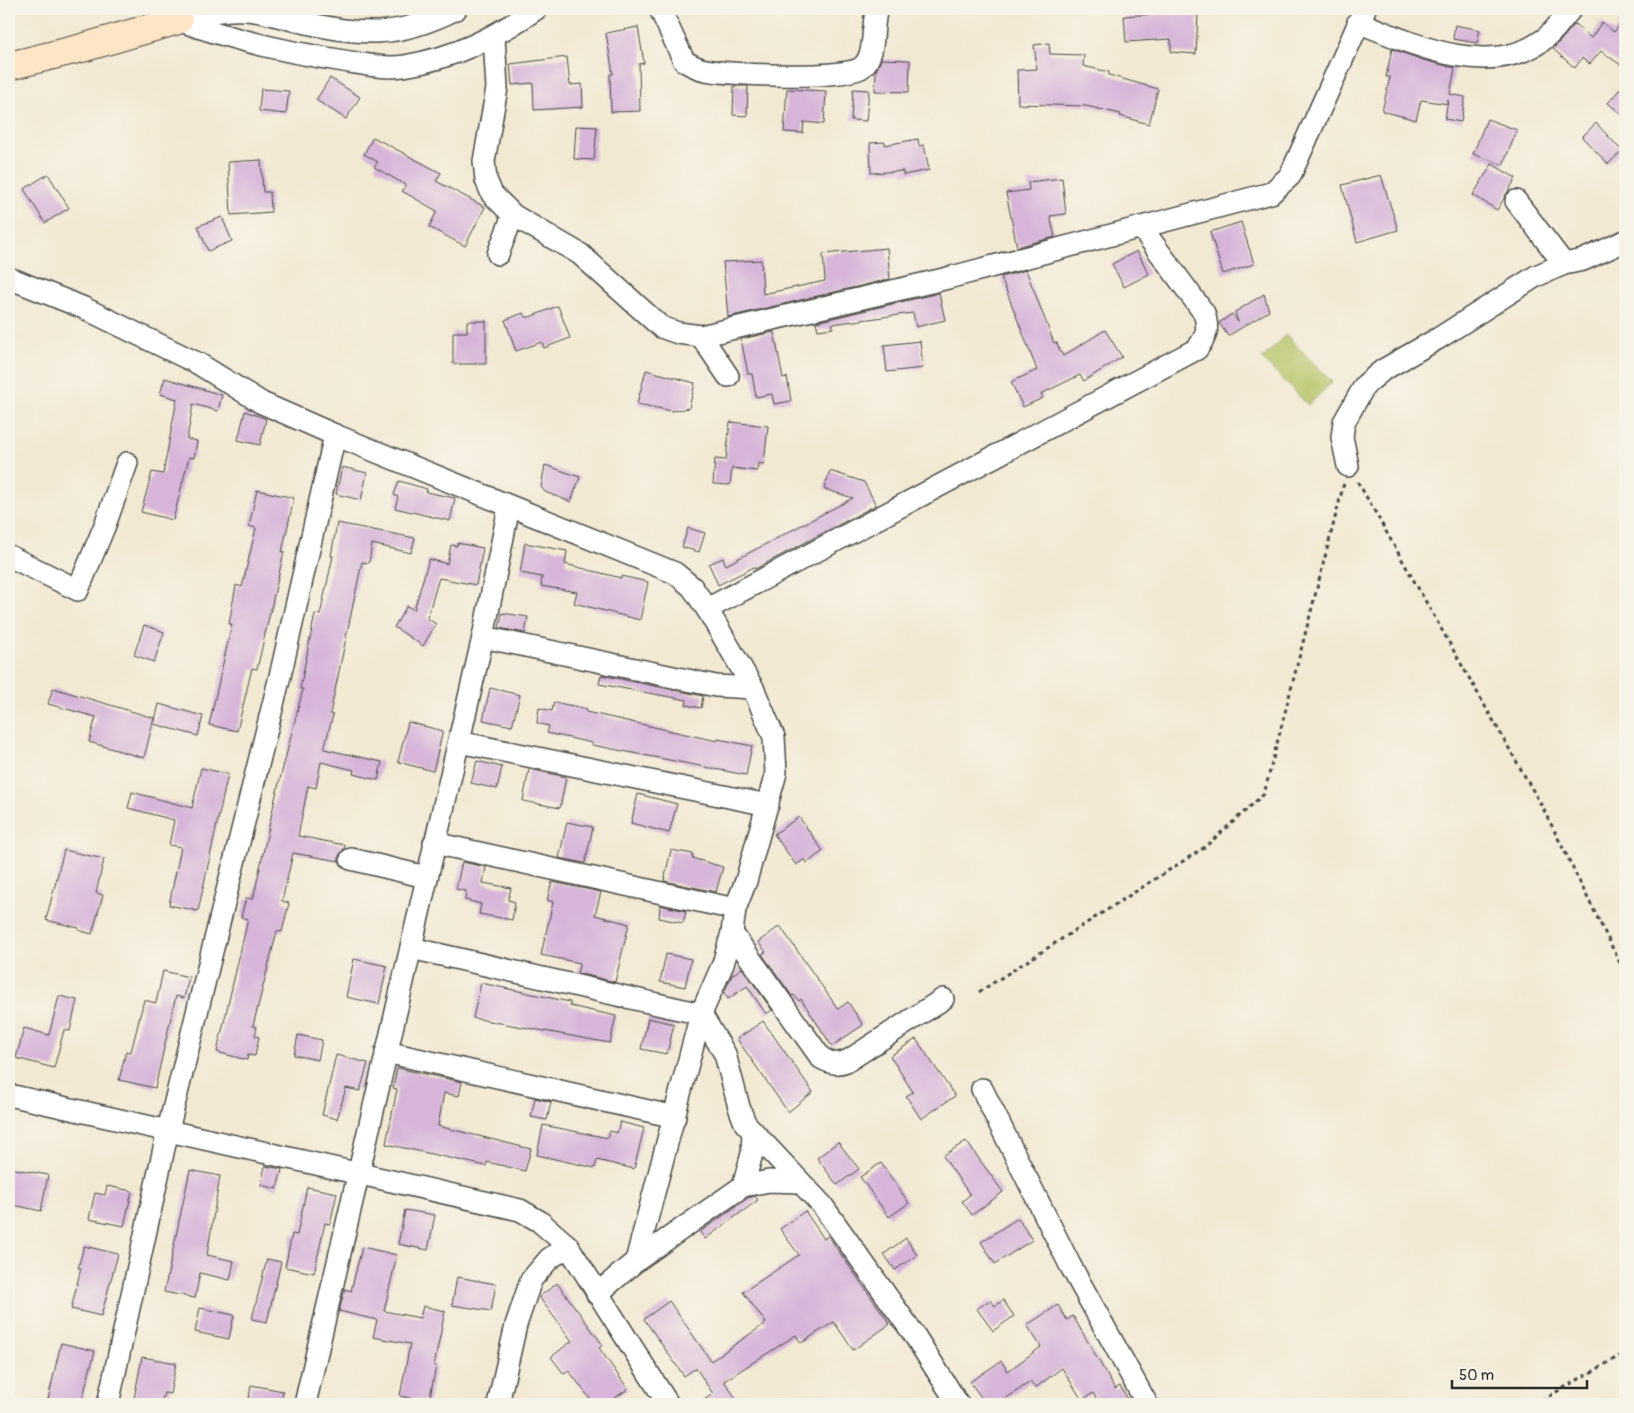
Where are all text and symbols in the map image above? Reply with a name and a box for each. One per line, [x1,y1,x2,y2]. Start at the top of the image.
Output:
scale bar [1452,1358,1586,1390]
text: 50 m [1459,1366,1494,1385]

